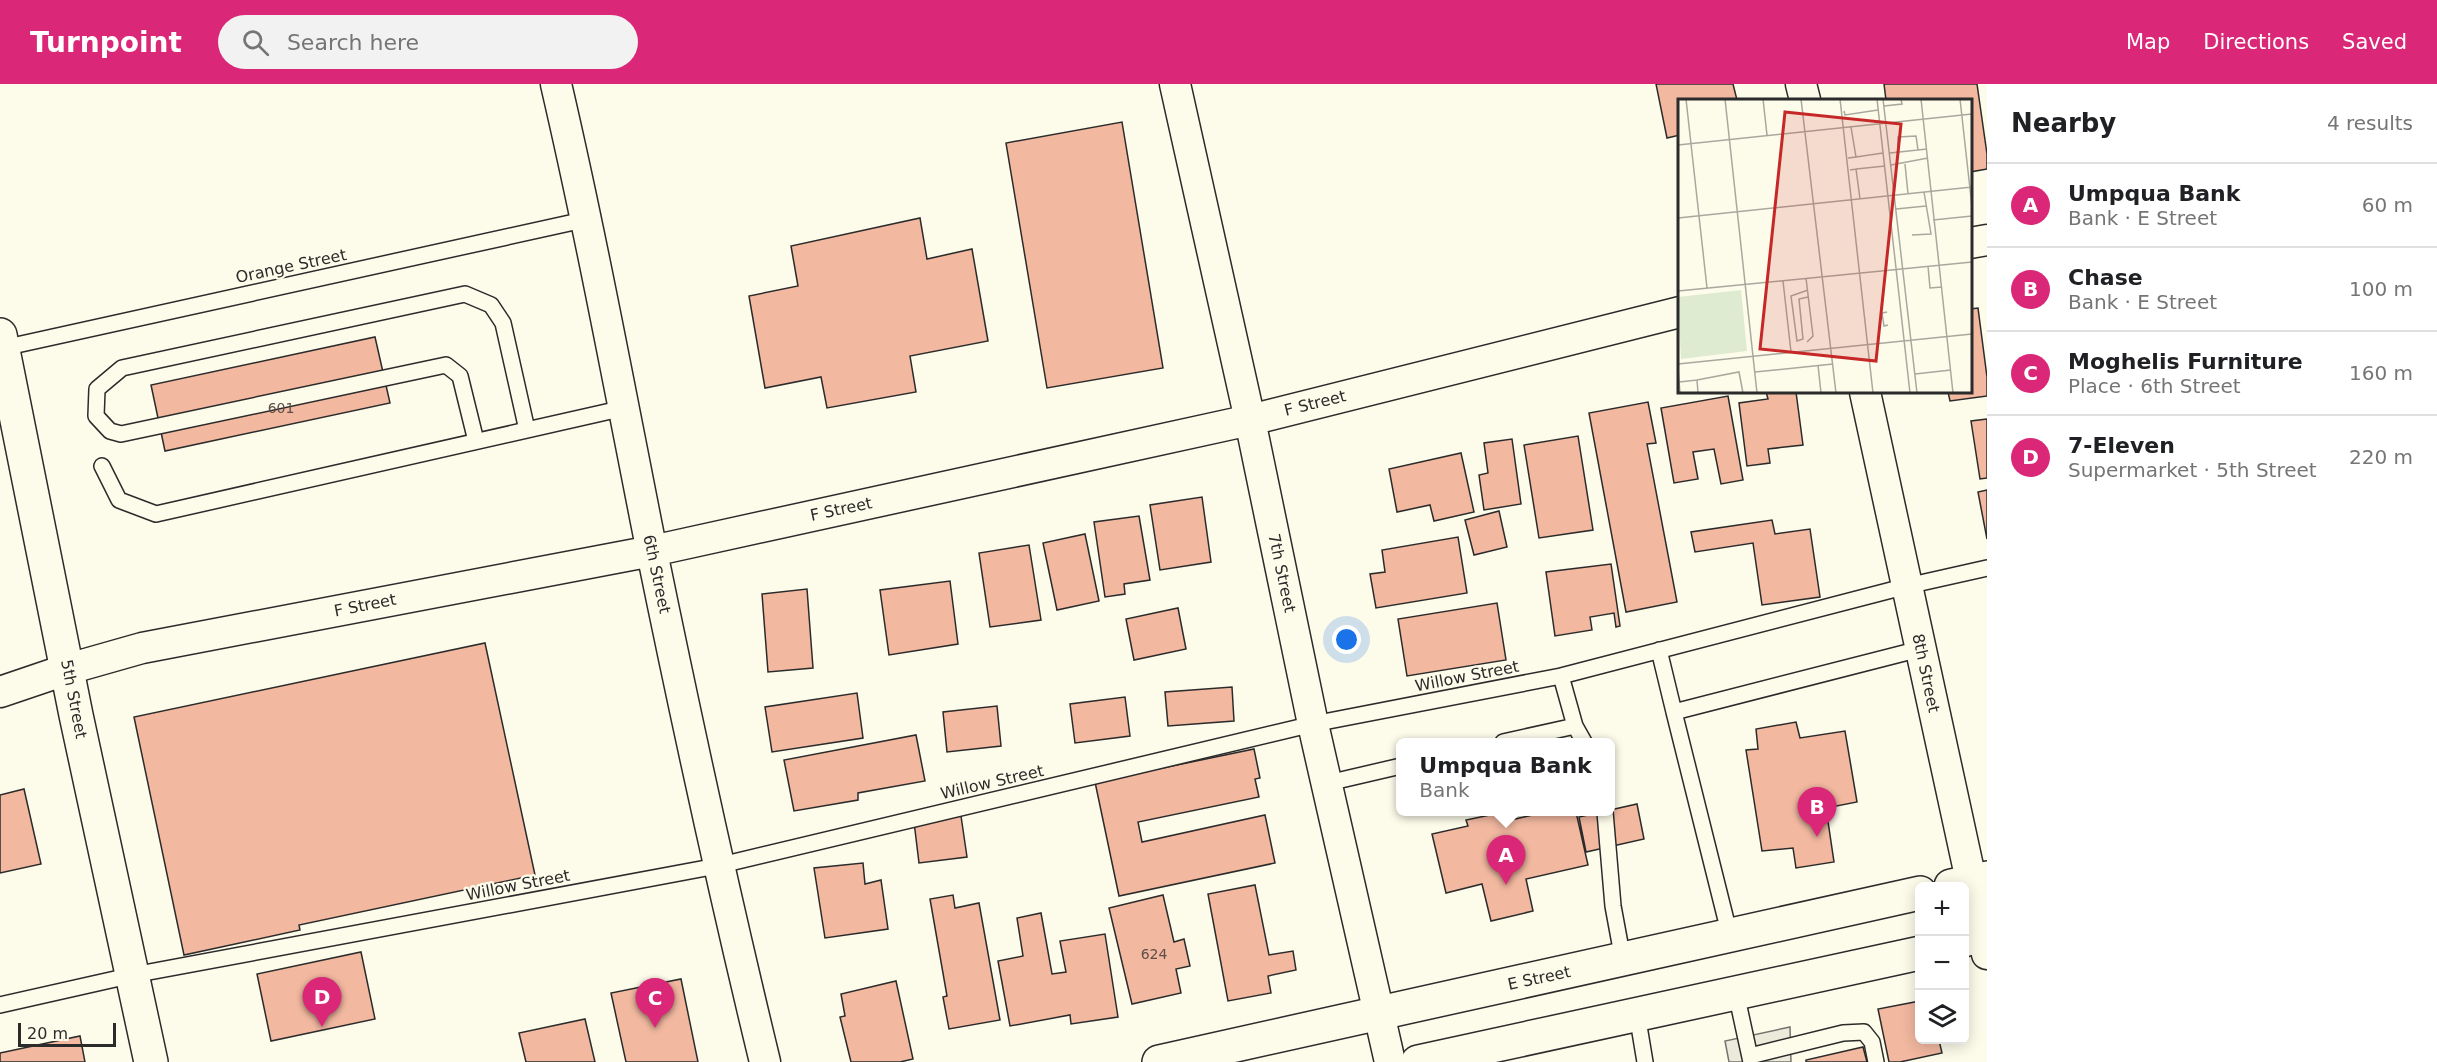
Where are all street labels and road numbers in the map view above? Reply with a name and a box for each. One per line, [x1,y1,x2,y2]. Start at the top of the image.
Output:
street label: Orange Street [234,245,348,287]
street label: F Street [1282,386,1348,420]
street label: F Street [808,493,874,525]
street label: 7th Street [1264,532,1300,614]
street label: 6th Street [639,533,675,615]
street label: F Street [332,590,398,620]
street label: 8th Street [1908,632,1944,714]
street label: Willow Street [1413,657,1521,695]
street label: 5th Street [57,658,91,740]
street label: Willow Street [939,761,1045,803]
street label: Willow Street [464,866,572,904]
street label: E Street [1506,962,1572,994]

